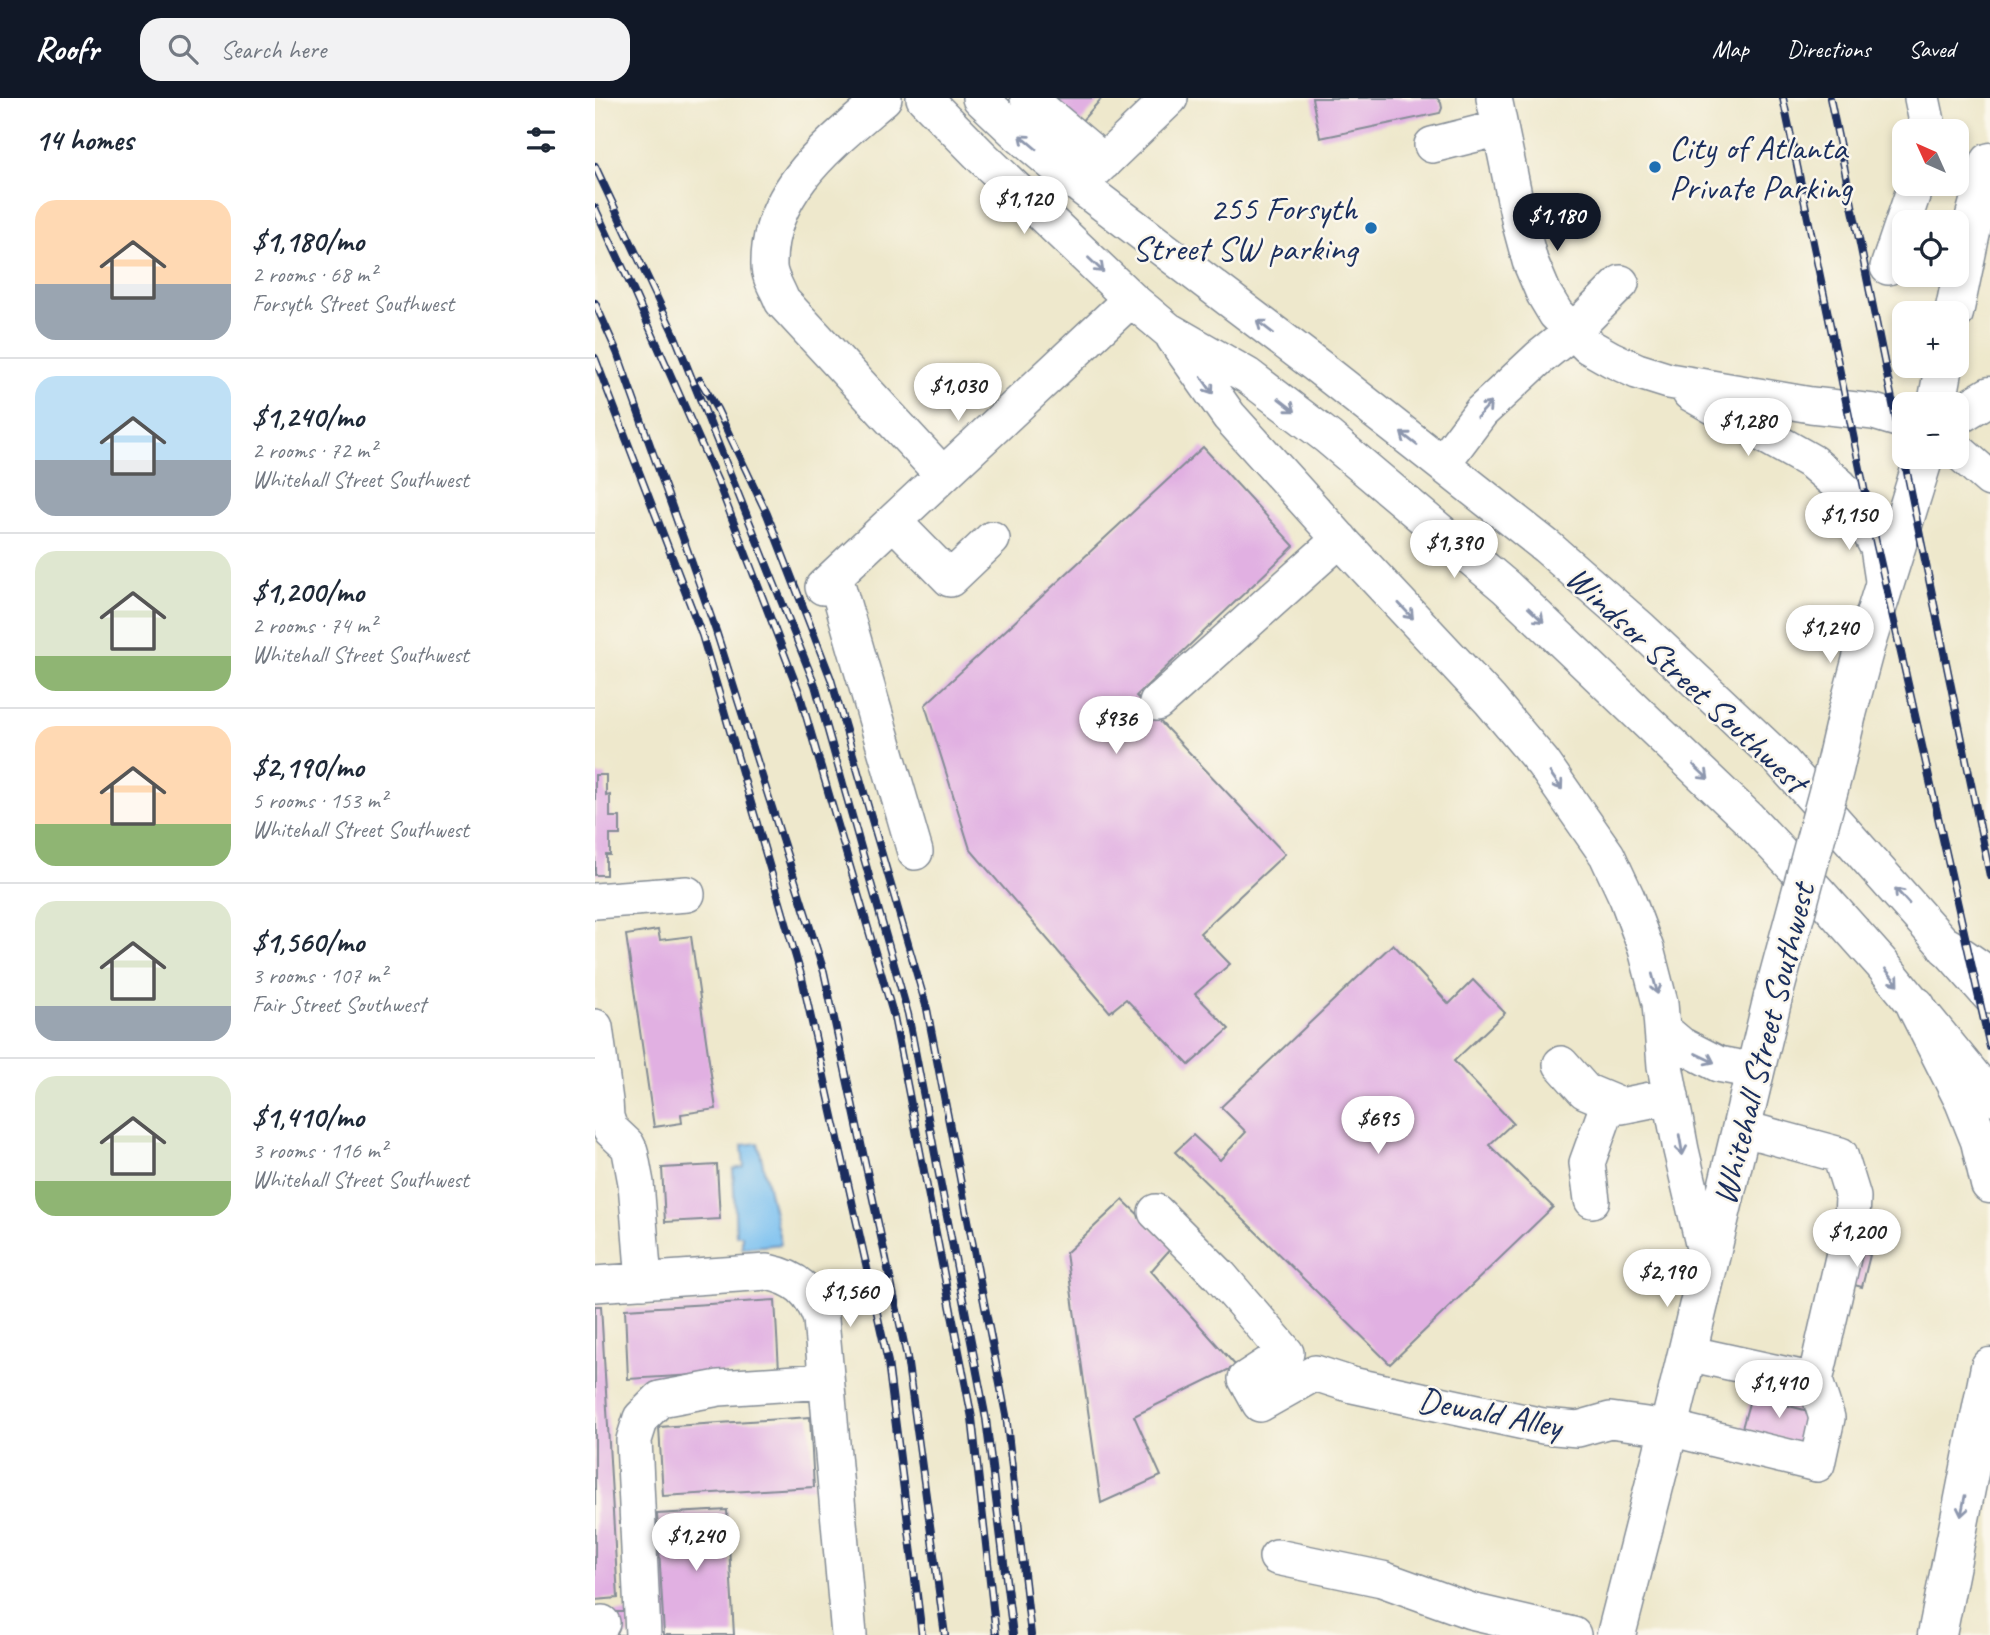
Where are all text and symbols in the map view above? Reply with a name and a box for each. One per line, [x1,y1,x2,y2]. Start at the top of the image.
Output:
search box [140,18,630,81]
text: Roofr [35,28,98,70]
icon: search [164,30,202,68]
text: Search here [220,33,326,66]
text: Map [1712,34,1749,64]
text: Directions [1787,34,1870,64]
text: Saved [1908,34,1955,64]
north arrow [1892,119,1969,196]
map controls [1892,119,1969,469]
text: 14 homes [35,121,133,159]
icon: filters [522,121,560,159]
place label: City of Atlanta Private Parking [1669,125,1853,210]
one-way arrow [1019,134,1037,150]
marker: City of Atlanta Private Parking [1647,159,1663,175]
pin: $1,120 [967,176,1081,236]
text: $1,120 [996,184,1052,213]
place label: 255 Forsyth Street SW parking [1132,186,1360,271]
pin: $1,180 [1500,194,1614,253]
text: $1,180 [1529,201,1585,230]
button: locate [1892,210,1969,287]
marker: 255 Forsyth Street SW parking [1363,220,1379,236]
text: $1,180/mo [252,222,364,260]
icon: home [91,228,175,312]
one-way arrow [1087,257,1105,273]
text: 2 rooms · 68 m² [252,260,376,289]
text: Forsyth Street Southwest [252,289,454,318]
button: + [1892,301,1969,378]
one-way arrow [1256,320,1275,335]
pin: $1,030 [901,364,1015,423]
text: $1,030 [930,371,986,400]
one-way arrow [1200,375,1214,394]
button: − [1892,392,1969,469]
text: $1,240/mo [252,398,364,436]
one-way arrow [1277,398,1296,413]
pin: $1,280 [1691,398,1805,458]
one-way arrow [1475,402,1492,419]
icon: home [91,404,175,488]
text: $1,280 [1720,406,1776,435]
one-way arrow [1401,431,1419,446]
text: 2 rooms · 72 m² [252,436,376,465]
text: Whitehall Street Southwest [252,465,469,494]
pin: $1,150 [1792,492,1906,552]
text: $1,150 [1821,500,1877,529]
pin: $1,390 [1397,520,1511,580]
text: $1,390 [1426,528,1482,557]
street label: Windsor Street Southwest [1556,556,1820,806]
text: $1,200/mo [252,573,364,611]
icon: home [91,579,175,663]
one-way arrow [1398,602,1415,619]
pin: $1,240 [1773,606,1887,665]
one-way arrow [1527,607,1545,623]
text: 2 rooms · 74 m² [252,611,376,640]
text: $1,240 [1802,613,1858,642]
text: Whitehall Street Southwest [252,640,469,669]
pin: $936 [1075,696,1157,756]
text: $936 [1095,704,1137,733]
text: $2,190/mo [252,748,364,786]
icon: home [91,754,175,838]
one-way arrow [1692,763,1709,780]
one-way arrow [1549,771,1564,790]
text: 5 rooms · 153 m² [252,786,387,815]
text: Whitehall Street Southwest [252,815,469,844]
street label: Whitehall Street Southwest [1702,875,1826,1210]
one-way arrow [1894,887,1910,905]
text: $1,560/mo [252,923,364,961]
icon: home [91,929,175,1013]
text: 3 rooms · 107 m² [252,961,387,990]
one-way arrow [1884,968,1900,986]
one-way arrow [1649,972,1662,995]
text: Fair Street Southwest [252,990,426,1019]
one-way arrow [1694,1052,1715,1065]
pin: $695 [1337,1096,1419,1156]
text: $1,410/mo [252,1098,364,1136]
icon: home [91,1104,175,1188]
text: $695 [1357,1104,1399,1133]
one-way arrow [1674,1133,1688,1156]
text: 3 rooms · 116 m² [252,1136,387,1165]
text: Whitehall Street Southwest [252,1165,469,1194]
pin: $1,200 [1800,1210,1914,1269]
text: $1,200 [1829,1217,1885,1246]
pin: $2,190 [1610,1250,1724,1309]
text: $2,190 [1639,1257,1695,1286]
pin: $1,560 [793,1270,907,1329]
text: $1,560 [822,1277,878,1306]
pin: $1,410 [1722,1360,1836,1420]
text: $1,410 [1751,1368,1807,1397]
street label: Dewald Alley [1414,1377,1568,1449]
one-way arrow [1955,1494,1969,1517]
pin: $1,240 [639,1514,753,1573]
text: $1,240 [668,1521,724,1550]

